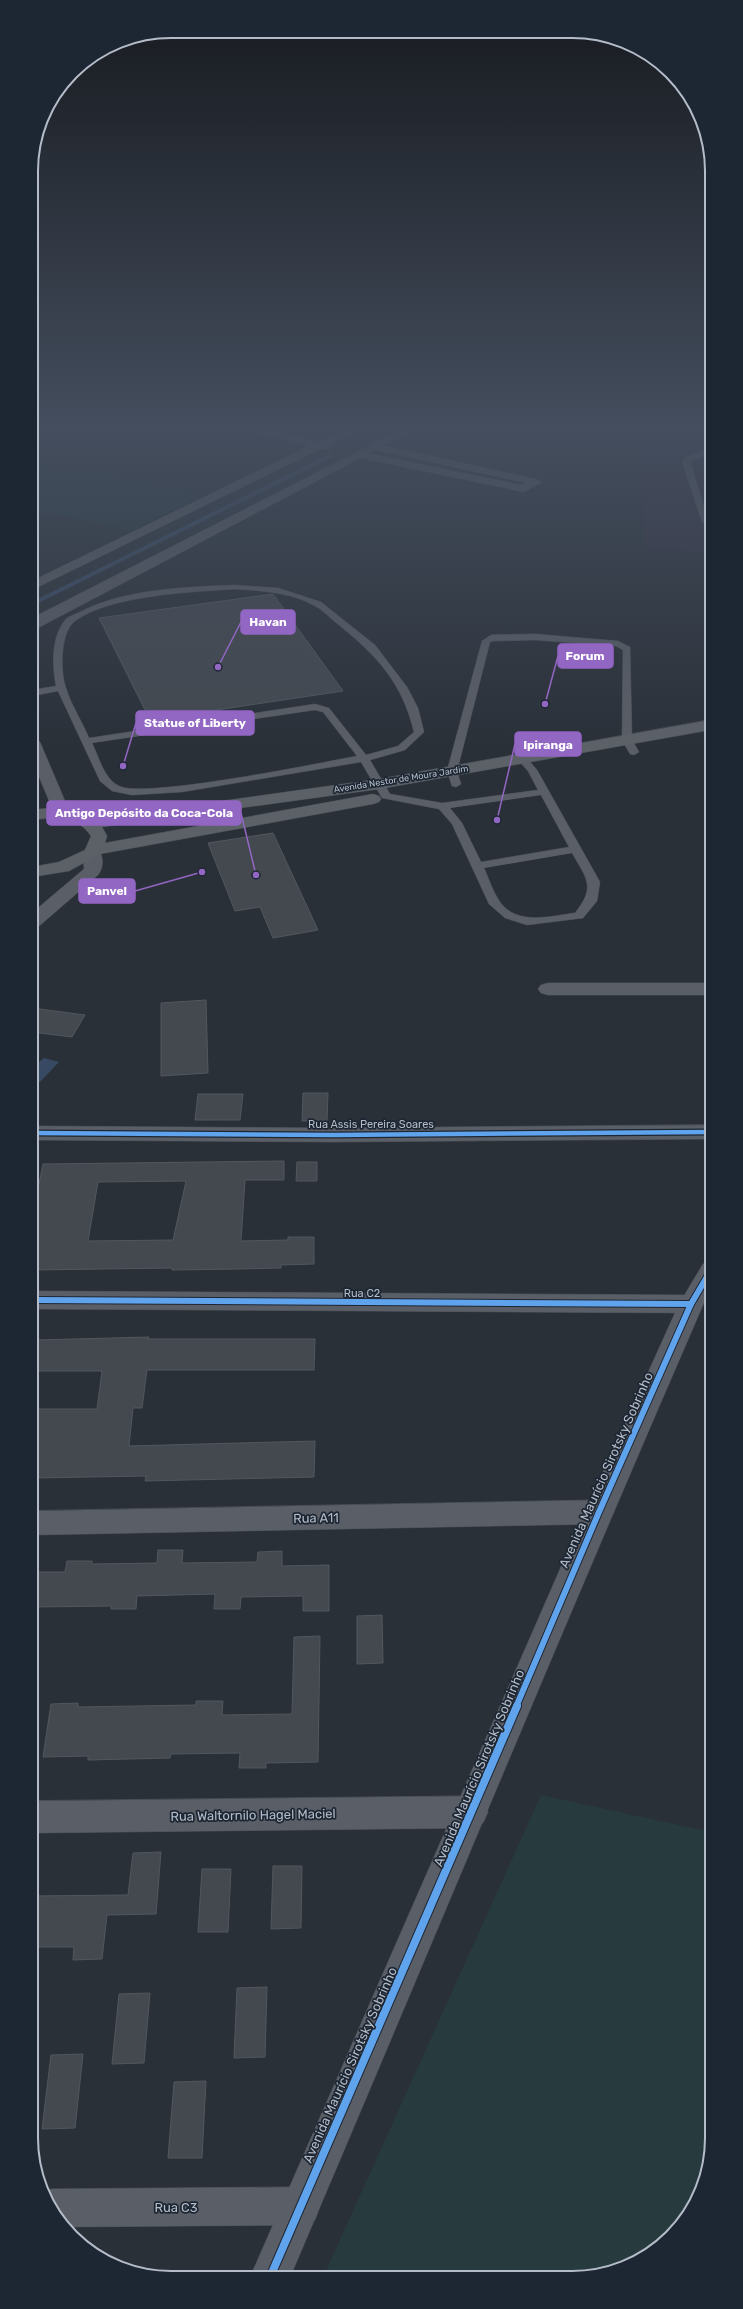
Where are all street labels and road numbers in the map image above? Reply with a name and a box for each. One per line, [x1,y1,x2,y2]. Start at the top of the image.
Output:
street label: Avenida Nestor de Moura Jardim [333,763,469,795]
street label: Rua Assis Pereira Soares [308,1118,434,1131]
street label: Rua C2 [344,1287,380,1300]
street label: Avenida Maurício Sirotsky Sobrinho [556,1370,656,1570]
street label: Rua A11 [293,1510,339,1526]
street label: Avenida Maurício Sirotsky Sobrinho [431,1667,527,1869]
street label: Rua Waltornilo Hagel Maciel [170,1806,336,1825]
street label: Avenida Maurício Sirotsky Sobrinho [300,1965,400,2165]
street label: Rua C3 [154,2200,198,2215]

